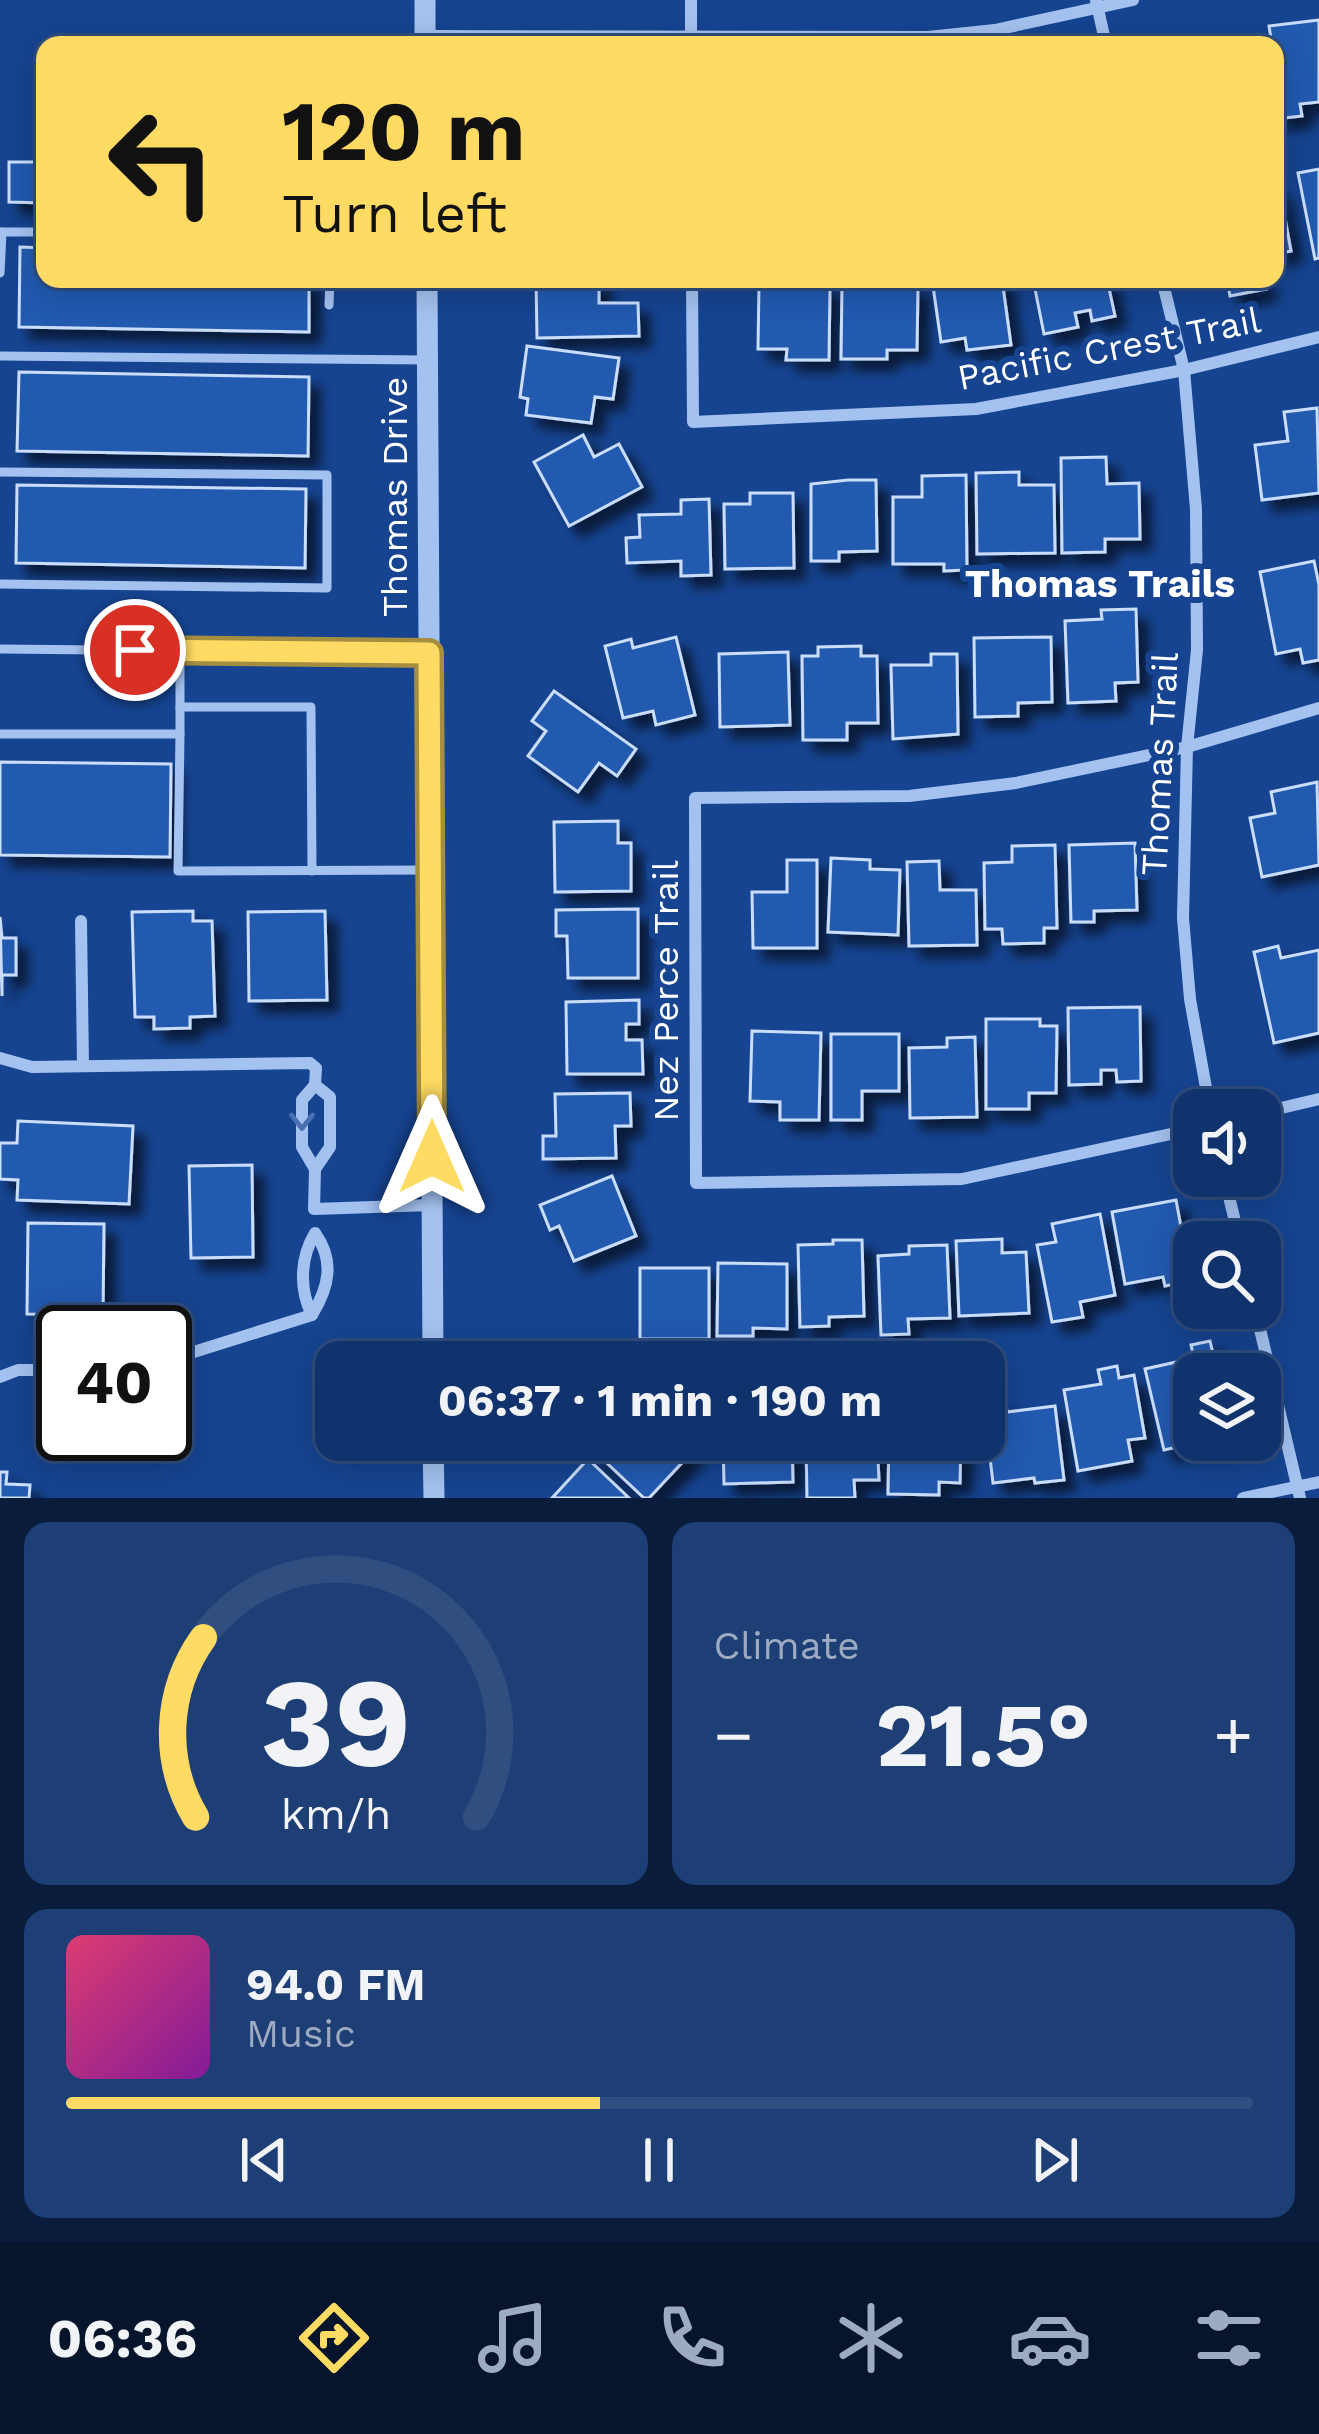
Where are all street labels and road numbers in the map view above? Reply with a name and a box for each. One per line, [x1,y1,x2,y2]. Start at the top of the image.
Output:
street label: Pacific Crest Trail [954,299,1264,399]
street label: Thomas Drive [374,377,416,617]
street label: Thomas Trail [1133,651,1187,877]
street label: Nez Perce Trail [645,860,687,1122]

